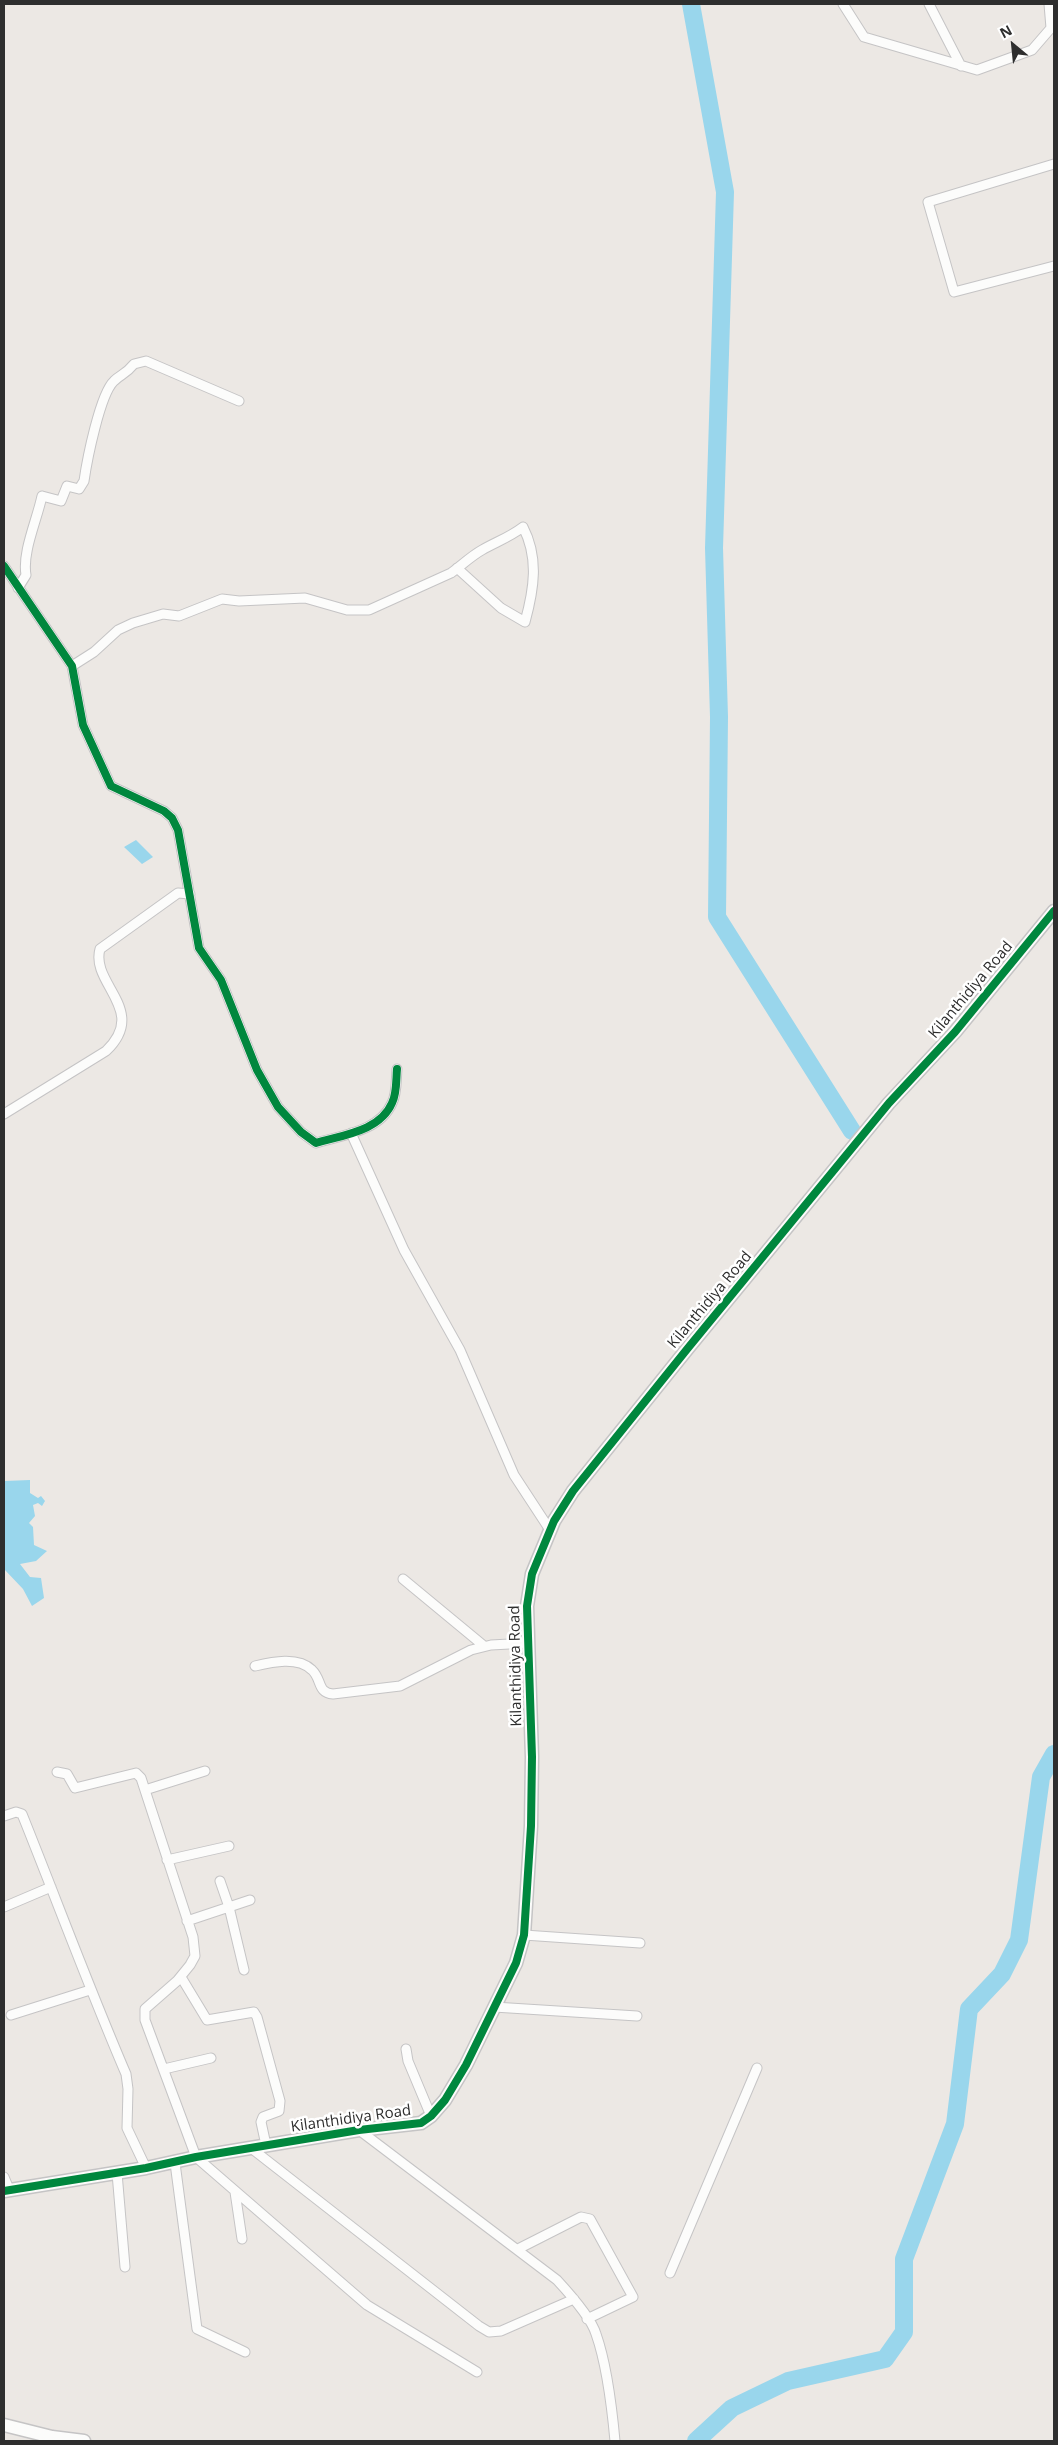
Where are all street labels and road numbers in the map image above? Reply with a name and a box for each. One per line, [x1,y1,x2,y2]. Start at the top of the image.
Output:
street label: Kilanthidiya Road [925,938,1017,1042]
street label: Kilanthidiya Road [664,1248,756,1352]
street label: Kilanthidiya Road [506,1605,526,1727]
street label: Kilanthidiya Road [290,2102,412,2136]

